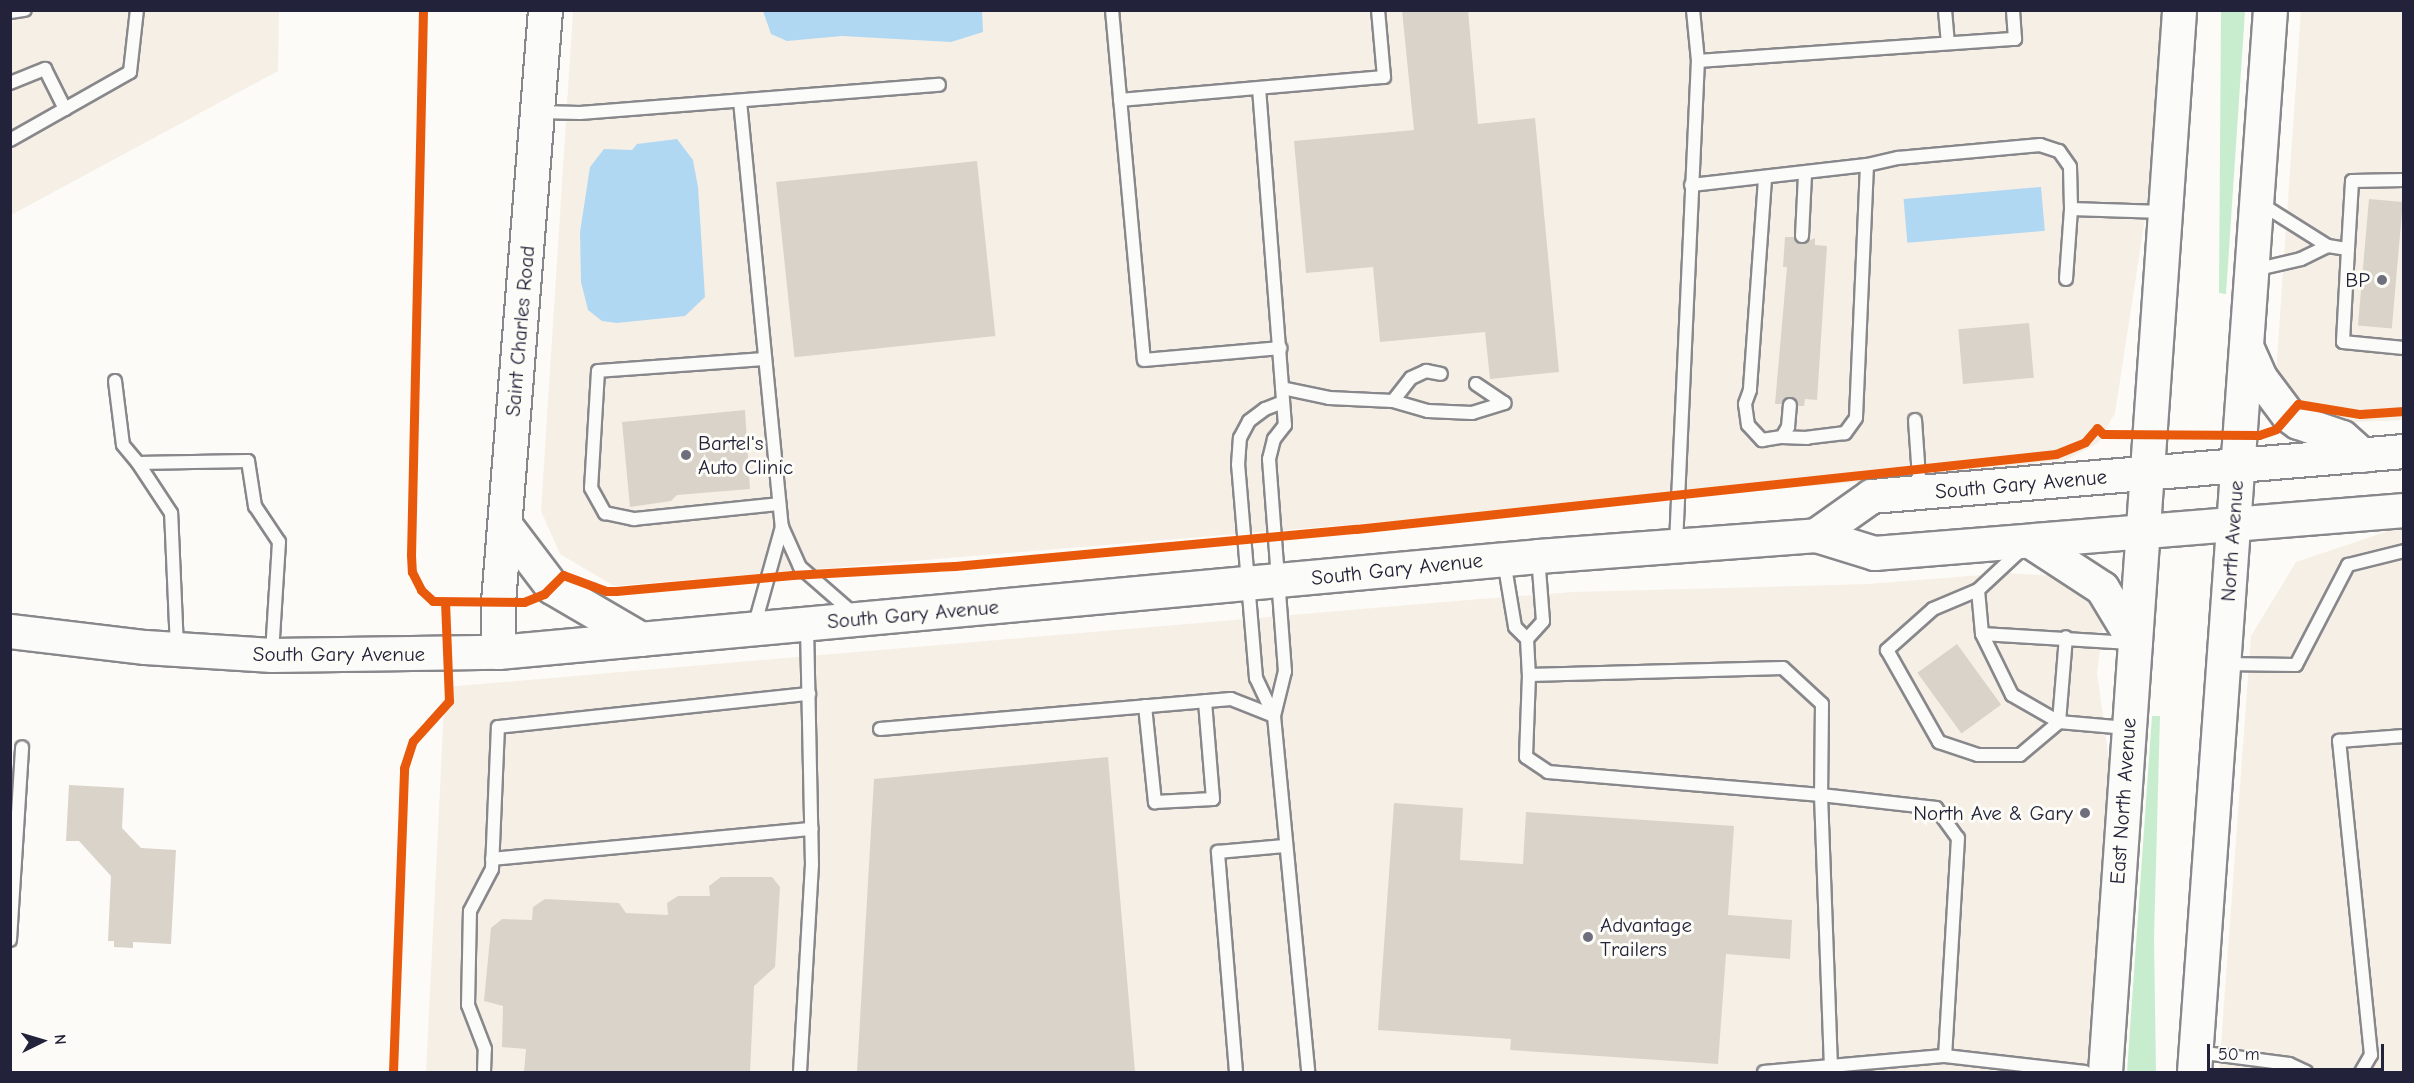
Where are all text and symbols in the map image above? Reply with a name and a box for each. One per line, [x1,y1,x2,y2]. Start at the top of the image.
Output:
street label: Saint Charles Road [500,245,540,417]
place label: BP [2345,267,2370,293]
marker: BP [2375,273,2389,287]
place label: Bartel's Auto Clinic [698,430,793,480]
marker: Bartel's Auto Clinic [679,448,693,462]
street label: South Gary Avenue [1934,464,2108,504]
street label: North Avenue [2215,480,2249,602]
street label: South Gary Avenue [1310,547,1484,591]
street label: South Gary Avenue [826,594,1000,634]
street label: South Gary Avenue [253,641,425,667]
street label: East North Avenue [2105,717,2141,885]
place label: North Ave & Gary [1913,800,2073,826]
marker: North Ave & Gary [2078,806,2092,820]
place label: Advantage Trailers [1600,912,1692,962]
marker: Advantage Trailers [1581,930,1595,944]
north arrow [12,1011,72,1071]
scale bar [2210,1032,2387,1070]
text: N [51,1033,69,1045]
text: 50 m [2218,1044,2260,1065]

